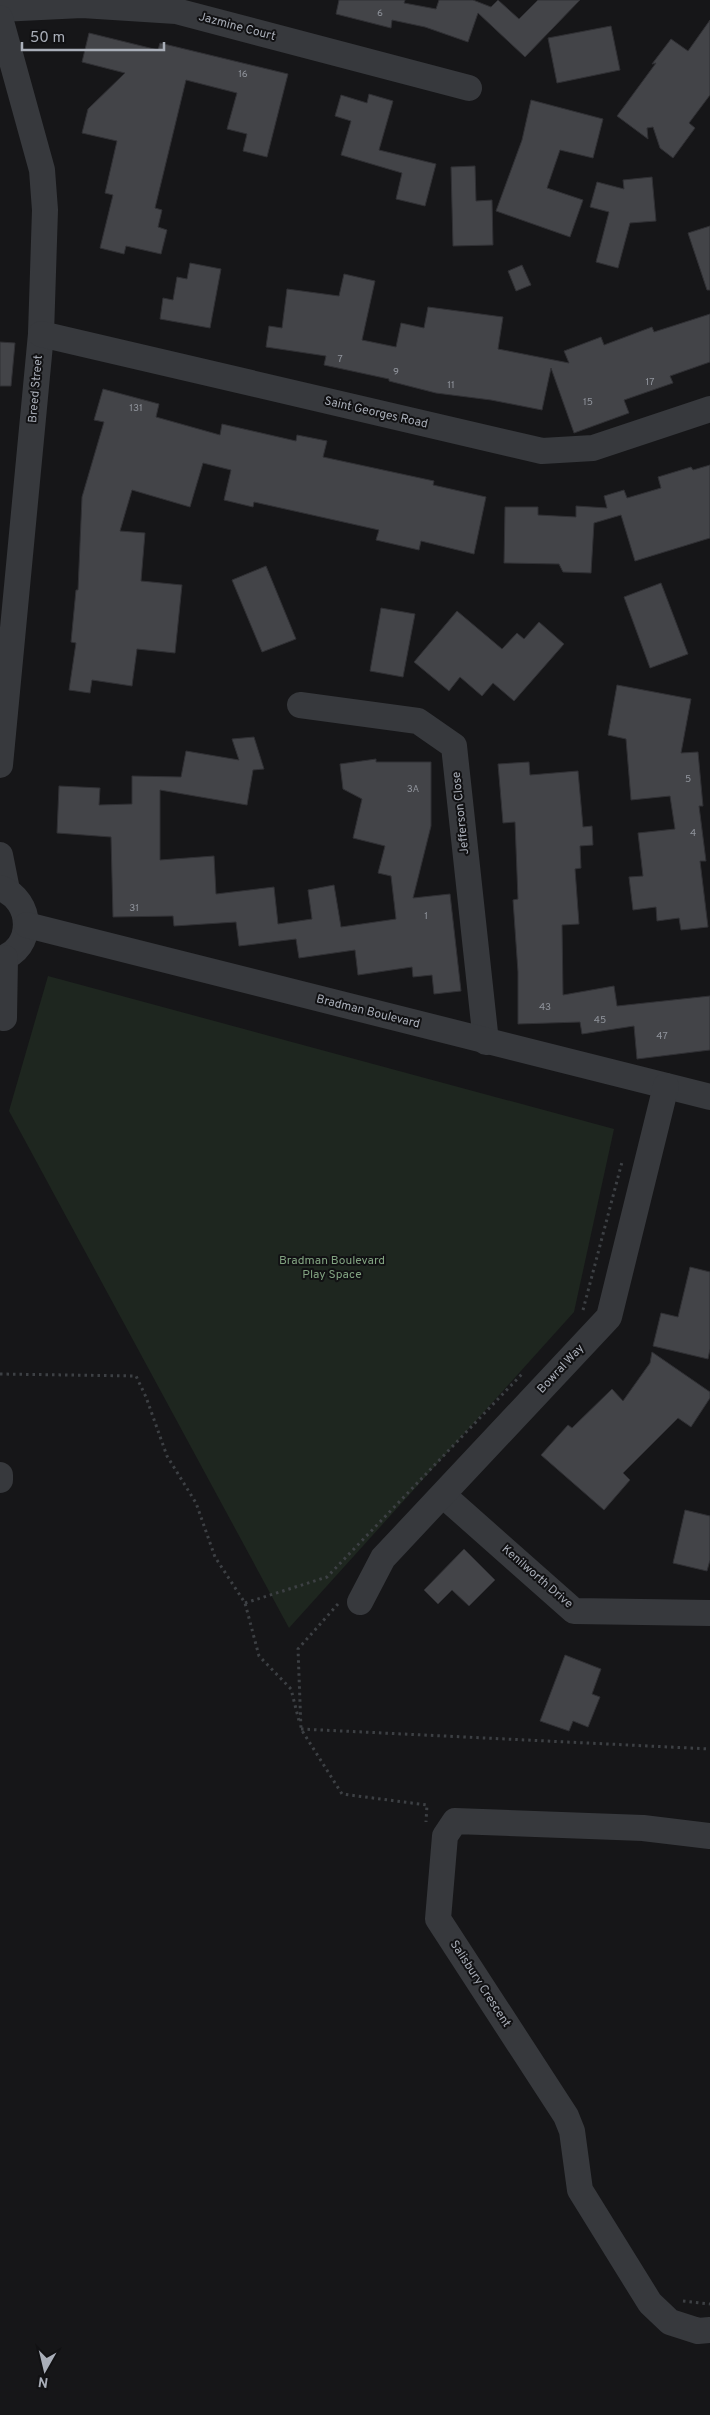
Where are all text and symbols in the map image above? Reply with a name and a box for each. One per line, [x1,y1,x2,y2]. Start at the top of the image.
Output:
house number: 6 [377,7,383,20]
street label: Jazmine Court [197,9,277,45]
scale bar [22,20,165,52]
text: 50 m [30,29,65,48]
house number: 16 [238,68,248,81]
house number: 7 [337,353,343,366]
street label: Breed Street [25,354,47,424]
house number: 9 [393,366,399,379]
house number: 17 [646,376,654,389]
house number: 11 [447,379,455,392]
street label: Saint Georges Road [323,393,429,433]
house number: 15 [583,396,593,409]
house number: 131 [129,402,143,415]
street label: Jefferson Close [449,771,473,855]
house number: 5 [685,773,691,786]
house number: 3A [407,783,420,796]
house number: 4 [690,827,696,840]
house number: 31 [129,902,139,915]
house number: 1 [424,910,428,923]
street label: Bradman Boulevard [315,991,421,1033]
house number: 43 [539,1001,551,1014]
house number: 45 [594,1014,606,1027]
house number: 47 [656,1030,668,1043]
park label: Bradman Boulevard Play Space [279,1253,385,1283]
street label: Bowral Way [534,1341,588,1397]
street label: Kenilworth Drive [498,1542,576,1612]
street label: Salisbury Crescent [446,1937,514,2031]
north arrow [20,2345,70,2395]
text: N [37,2372,50,2391]

